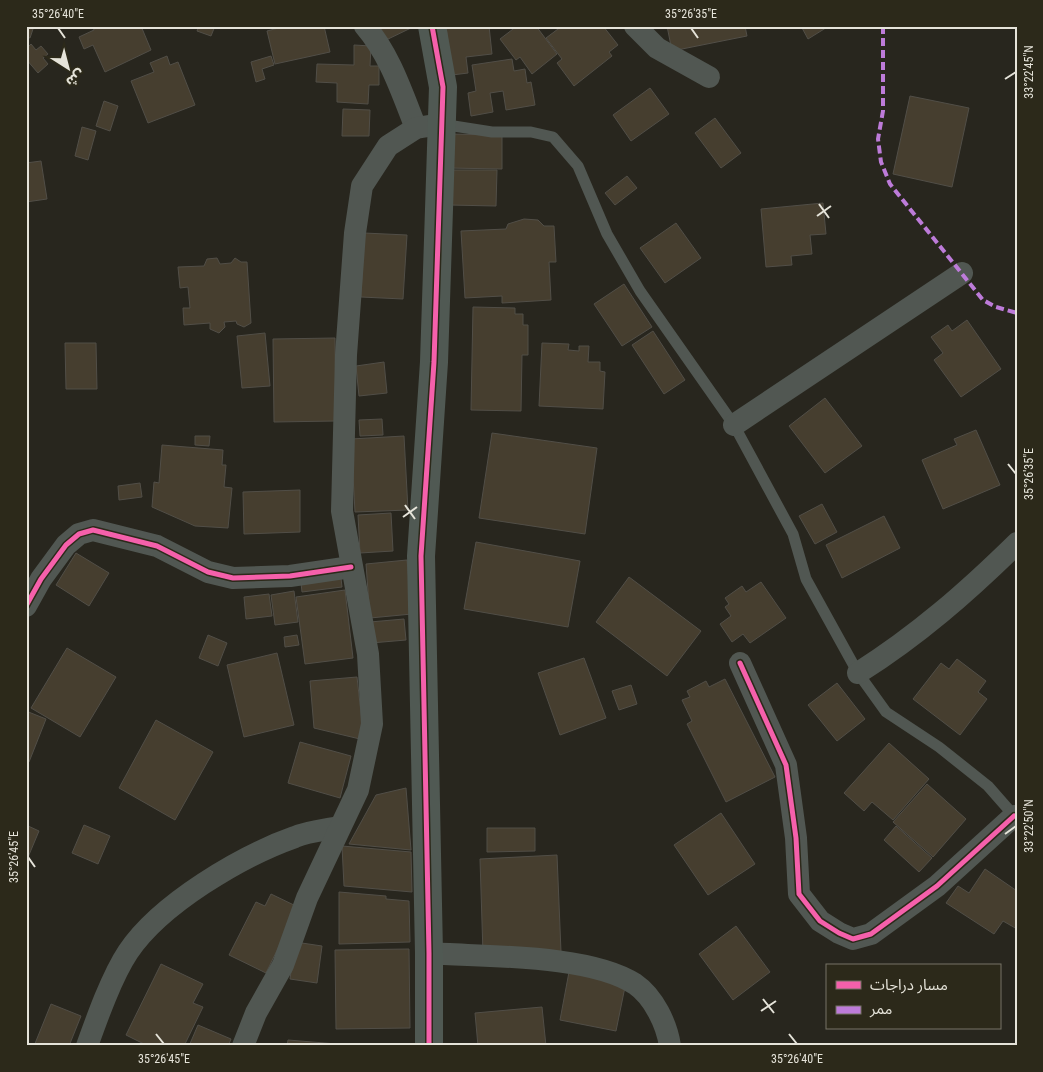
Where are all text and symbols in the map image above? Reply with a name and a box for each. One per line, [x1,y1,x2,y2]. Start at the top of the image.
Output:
text: 35°26'40"E [32,7,84,21]
text: 35°26'35"E [665,7,717,21]
north arrow [42,42,92,92]
text: 33°22'45"N [1022,45,1036,99]
text: ش [63,66,88,91]
text: 35°26'35"E [1022,448,1036,500]
text: 33°22'50"N [1022,799,1036,853]
text: 35°26'45"E [7,831,21,883]
legend [826,964,1000,1030]
text: مسار دراجات [870,976,948,994]
text: ممر [869,1000,893,1018]
text: 35°26'45"E [138,1052,190,1066]
text: 35°26'40"E [771,1052,823,1066]

